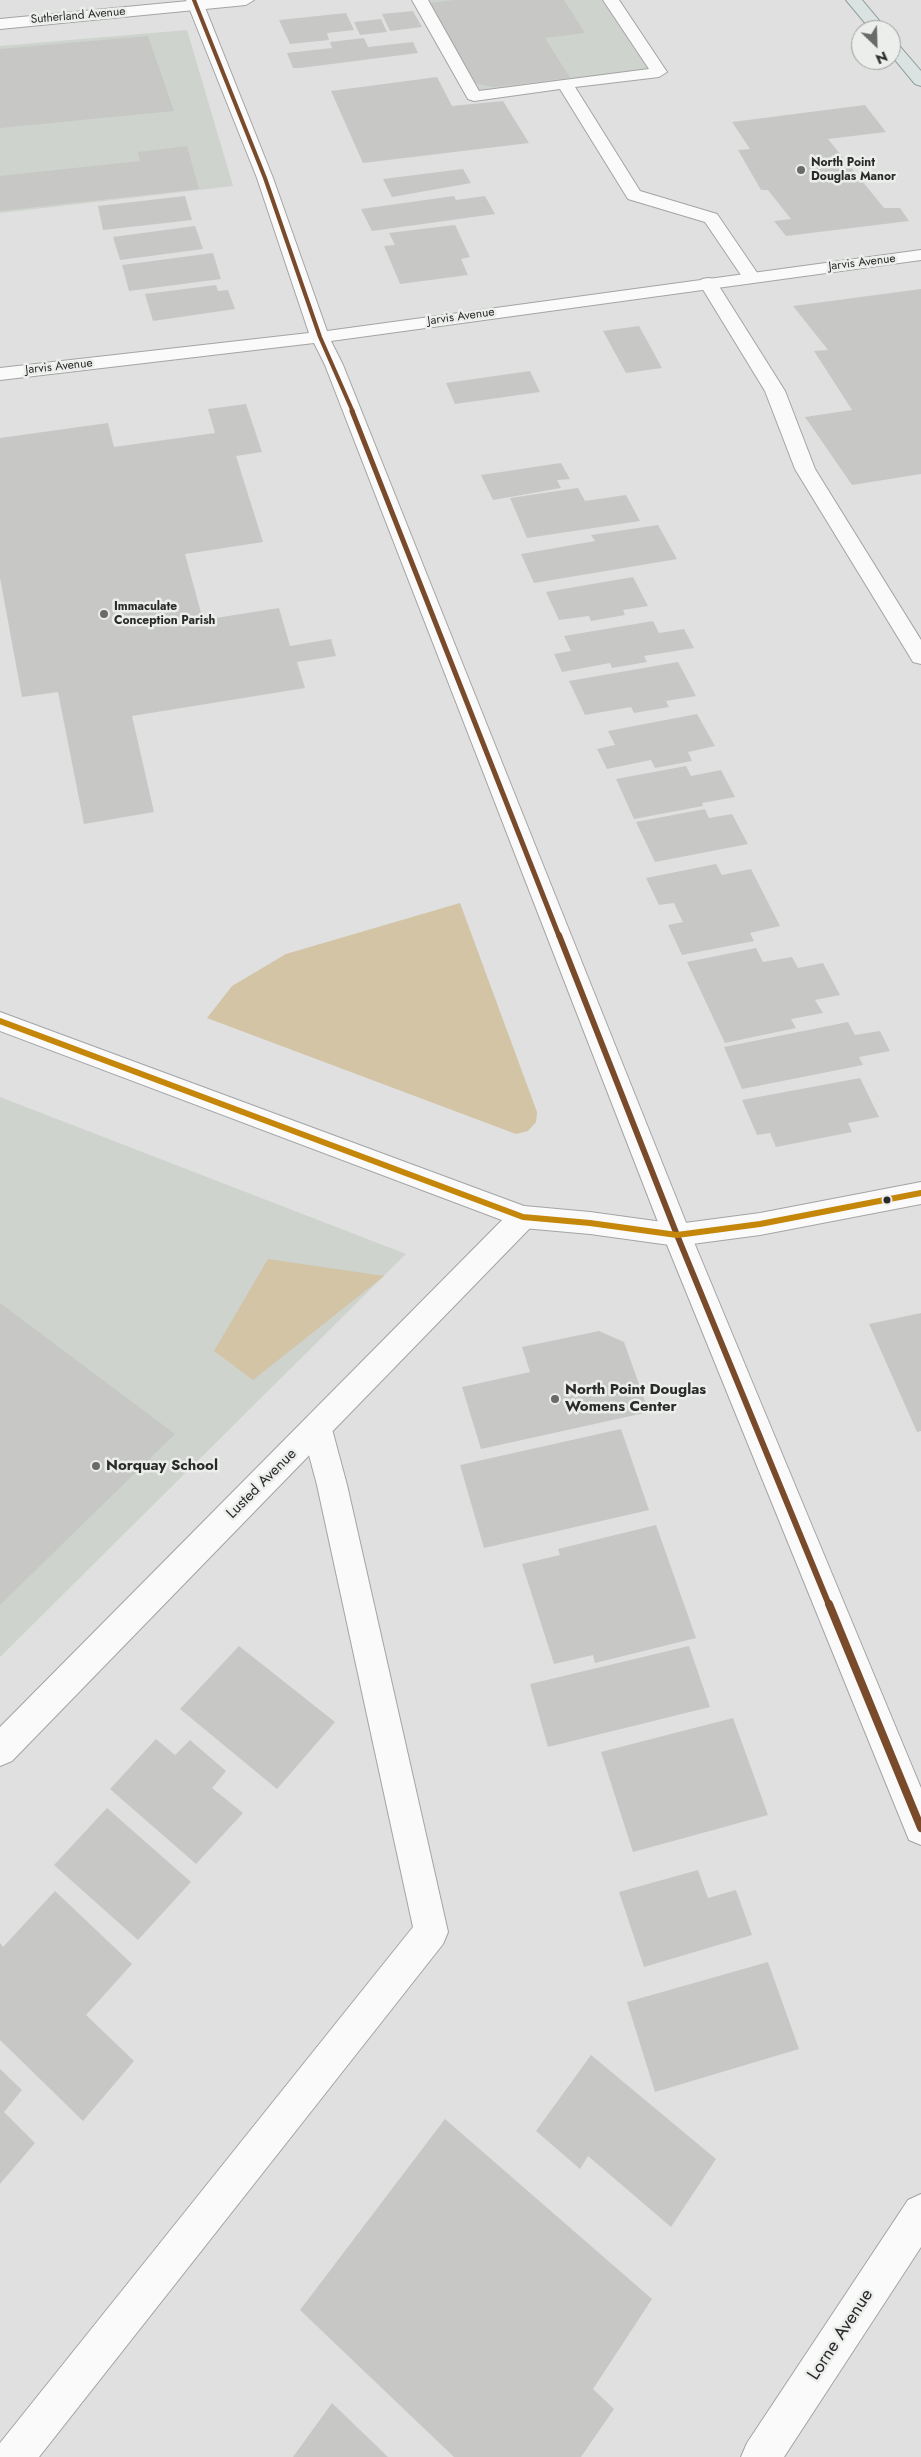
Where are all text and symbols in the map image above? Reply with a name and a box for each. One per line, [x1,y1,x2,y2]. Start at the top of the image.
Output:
street label: Sutherland Avenue [30,5,126,27]
north arrow [851,20,901,70]
text: N [873,46,891,69]
place label: North Point Douglas Manor [811,156,896,184]
marker: North Point Douglas Manor [795,164,807,176]
street label: Jarvis Avenue [828,252,896,274]
street label: Jarvis Avenue [427,305,495,329]
street label: Jarvis Avenue [25,356,93,378]
place label: Immaculate Conception Parish [114,600,215,628]
marker: Immaculate Conception Parish [98,608,110,620]
unlabelled marker [882,1195,892,1205]
place label: North Point Douglas Womens Center [565,1381,706,1416]
marker: North Point Douglas Womens Center [549,1393,561,1405]
street label: Lusted Avenue [223,1445,301,1523]
place label: Norquay School [106,1457,218,1475]
marker: Norquay School [90,1460,102,1472]
street label: Lorne Avenue [804,2285,878,2385]

